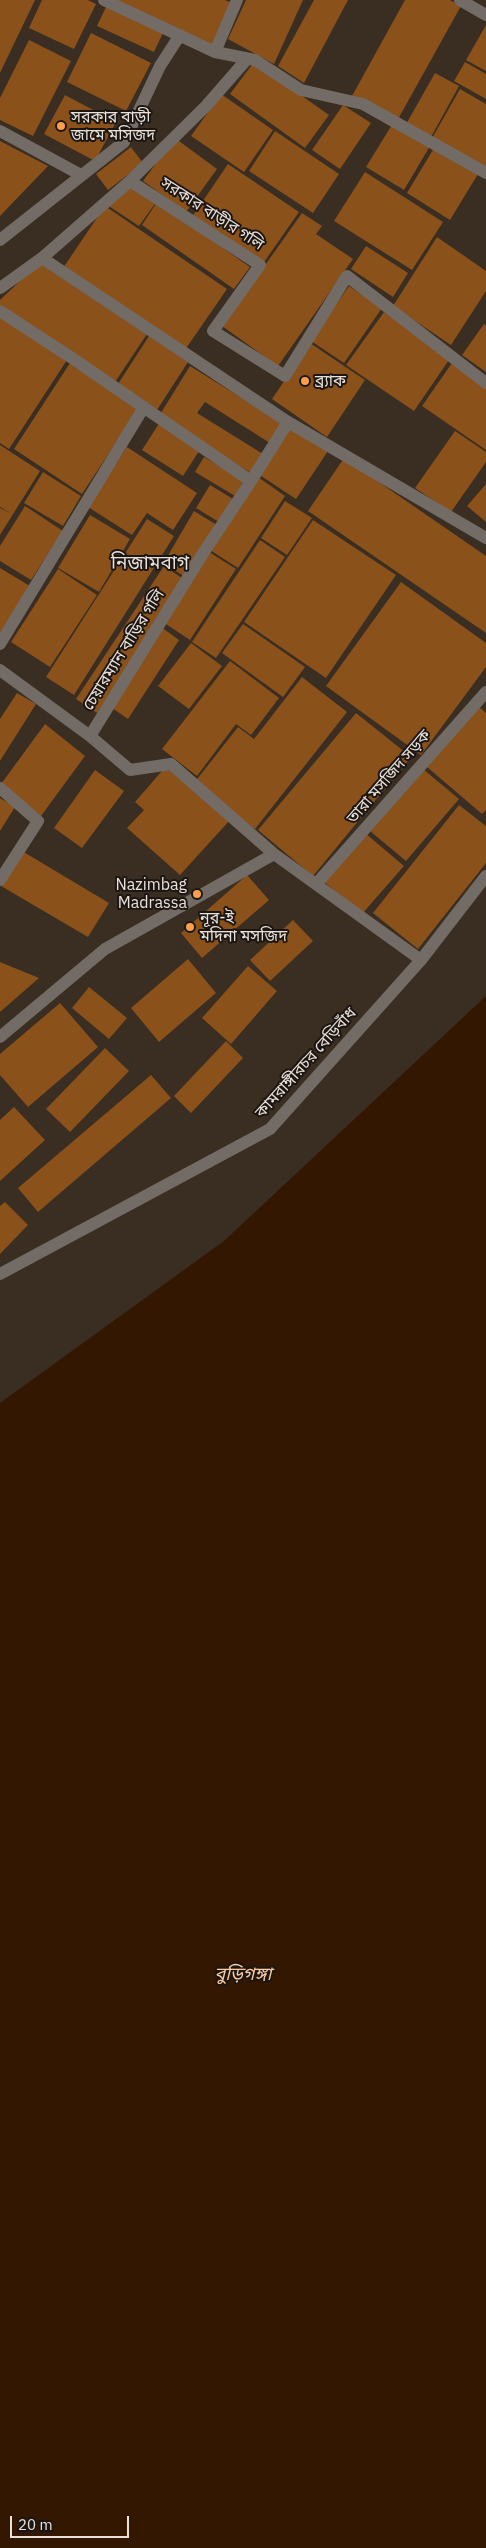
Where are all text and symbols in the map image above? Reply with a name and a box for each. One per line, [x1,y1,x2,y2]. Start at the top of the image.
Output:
place label: সরকার বাড়ী জামে মসিজদ [71,107,155,145]
marker: সরকার বাড়ী জামে মসিজদ [55,120,67,132]
street label: সরকার বাড়ীর গলি [157,174,267,254]
place label: ব্র্যাক [315,371,346,391]
marker: ব্র্যাক [299,375,311,387]
district label: নিজামবাগ [111,553,189,575]
street label: চেয়ারম্যান বাড়ির গলি [79,586,169,714]
street label: তারা মসজিদ সড়ক [343,726,435,828]
place label: Nazimbag Madrassa [115,875,187,913]
marker: Nazimbag Madrassa [191,888,203,900]
place label: নূর-ই মদিনা মসজিদ [200,908,287,946]
marker: নূর-ই মদিনা মসজিদ [184,921,196,933]
street label: কামরাঙ্গীরচর বেড়িবাঁধ [251,1004,361,1122]
water label: বুড়িগঙ্গা [214,1964,272,1986]
scale bar [12,2506,131,2538]
text: 20 m [18,2515,53,2534]

